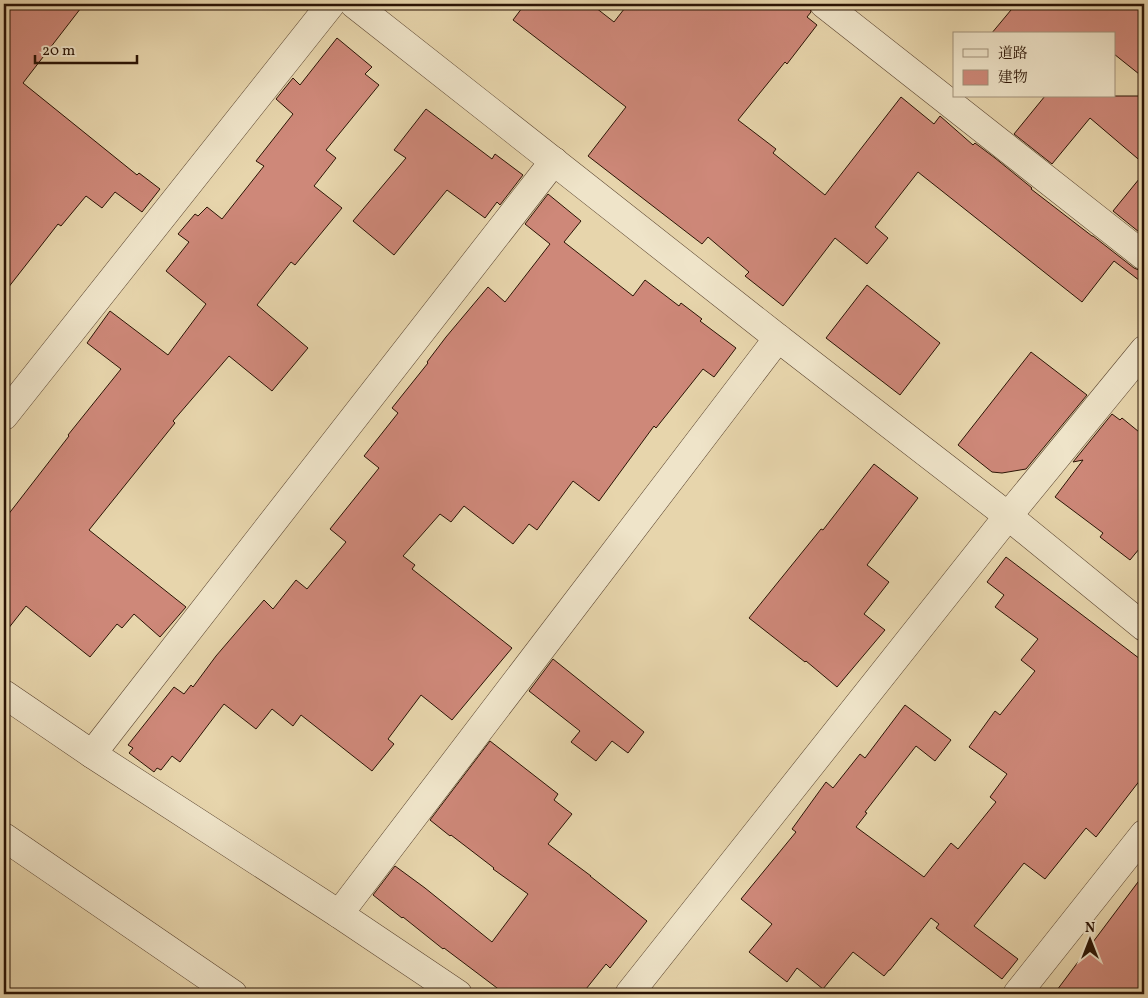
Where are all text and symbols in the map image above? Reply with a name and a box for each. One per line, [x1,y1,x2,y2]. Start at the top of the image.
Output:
scale bar [35,32,138,64]
legend [953,32,1116,98]
text: 20 m [42,41,75,62]
text: 道路 [998,44,1028,65]
text: 建物 [998,68,1028,89]
north arrow [1066,916,1116,966]
text: N [1085,919,1095,938]

